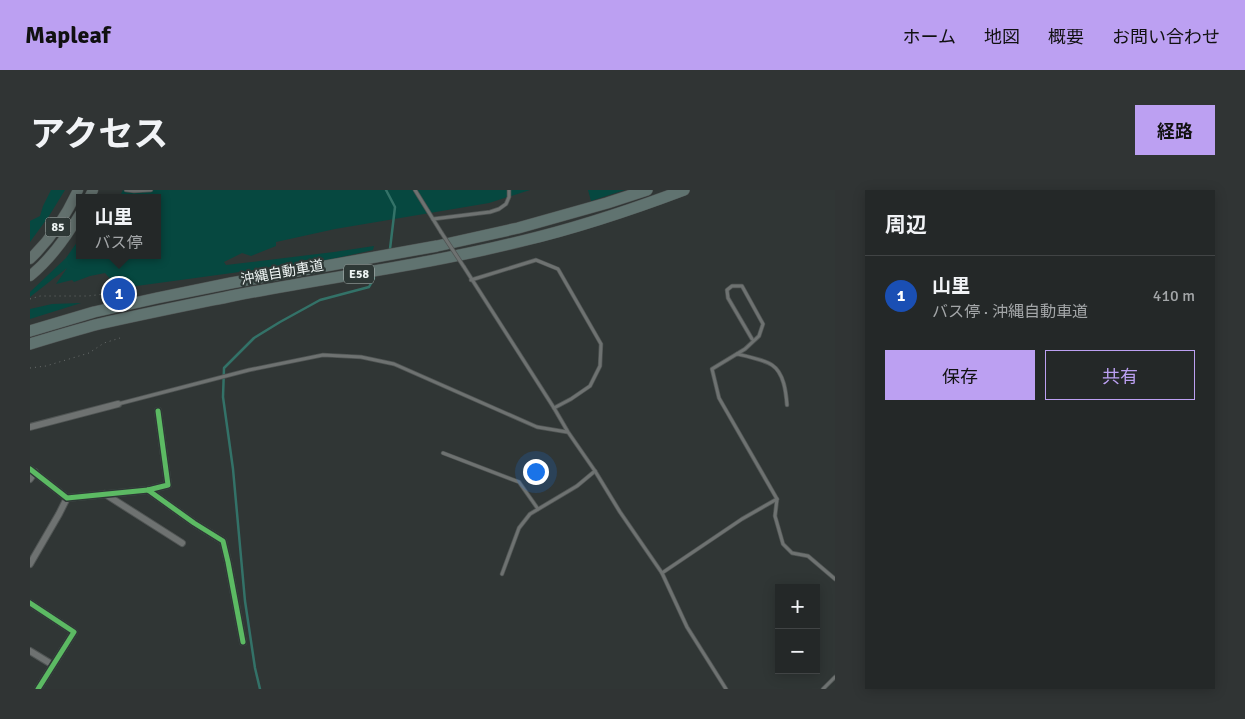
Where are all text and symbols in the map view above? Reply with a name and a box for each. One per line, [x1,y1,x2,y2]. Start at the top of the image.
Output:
text: Mapleaf [25,20,110,50]
text: ホーム [903,26,956,48]
text: 地図 [984,26,1020,48]
text: 概要 [1048,26,1084,48]
text: お問い合わせ [1112,26,1220,48]
button: 経路 [1135,105,1215,155]
text: アクセス [30,113,168,156]
popup [76,194,161,259]
text: 山里 [94,205,133,229]
text: 周辺 [885,212,927,238]
road number: 85 [45,218,70,236]
text: バス停 [94,233,143,253]
street label: 沖縄自動車道 [239,257,325,288]
road number: E58 [344,264,374,284]
text: 山里 [932,274,970,298]
pin: 1 [103,275,135,313]
text: 1 [897,286,905,306]
text: 410 m [1153,286,1195,306]
text: バス停 · 沖縄自動車道 [932,302,1088,322]
button: 保存 [885,350,1035,400]
button: 共有 [1045,350,1195,400]
your location [523,459,549,485]
map controls [775,584,820,674]
button: + [775,584,820,629]
button: − [775,629,820,674]

